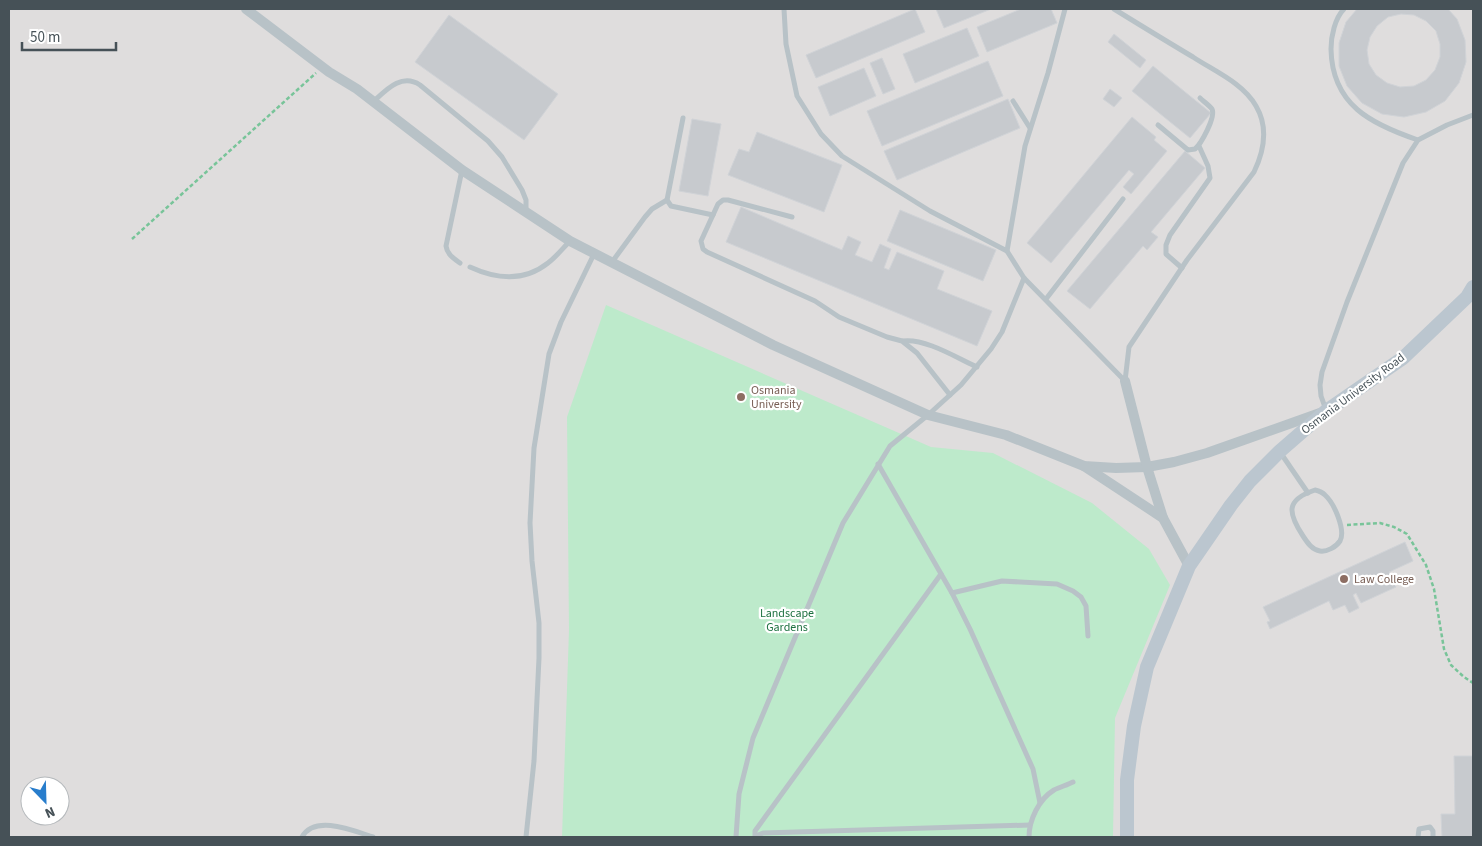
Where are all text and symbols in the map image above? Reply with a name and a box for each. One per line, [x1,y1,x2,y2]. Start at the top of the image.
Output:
scale bar [22,20,116,52]
text: 50 m [30,27,60,48]
street label: Osmania University Road [1298,349,1408,439]
place label: Osmania University [751,382,802,413]
marker: Osmania University [735,391,747,403]
place label: Law College [1354,571,1414,588]
marker: Law College [1338,573,1350,585]
park label: Landscape Gardens [760,605,814,636]
north arrow [20,776,70,826]
text: N [41,801,58,823]

